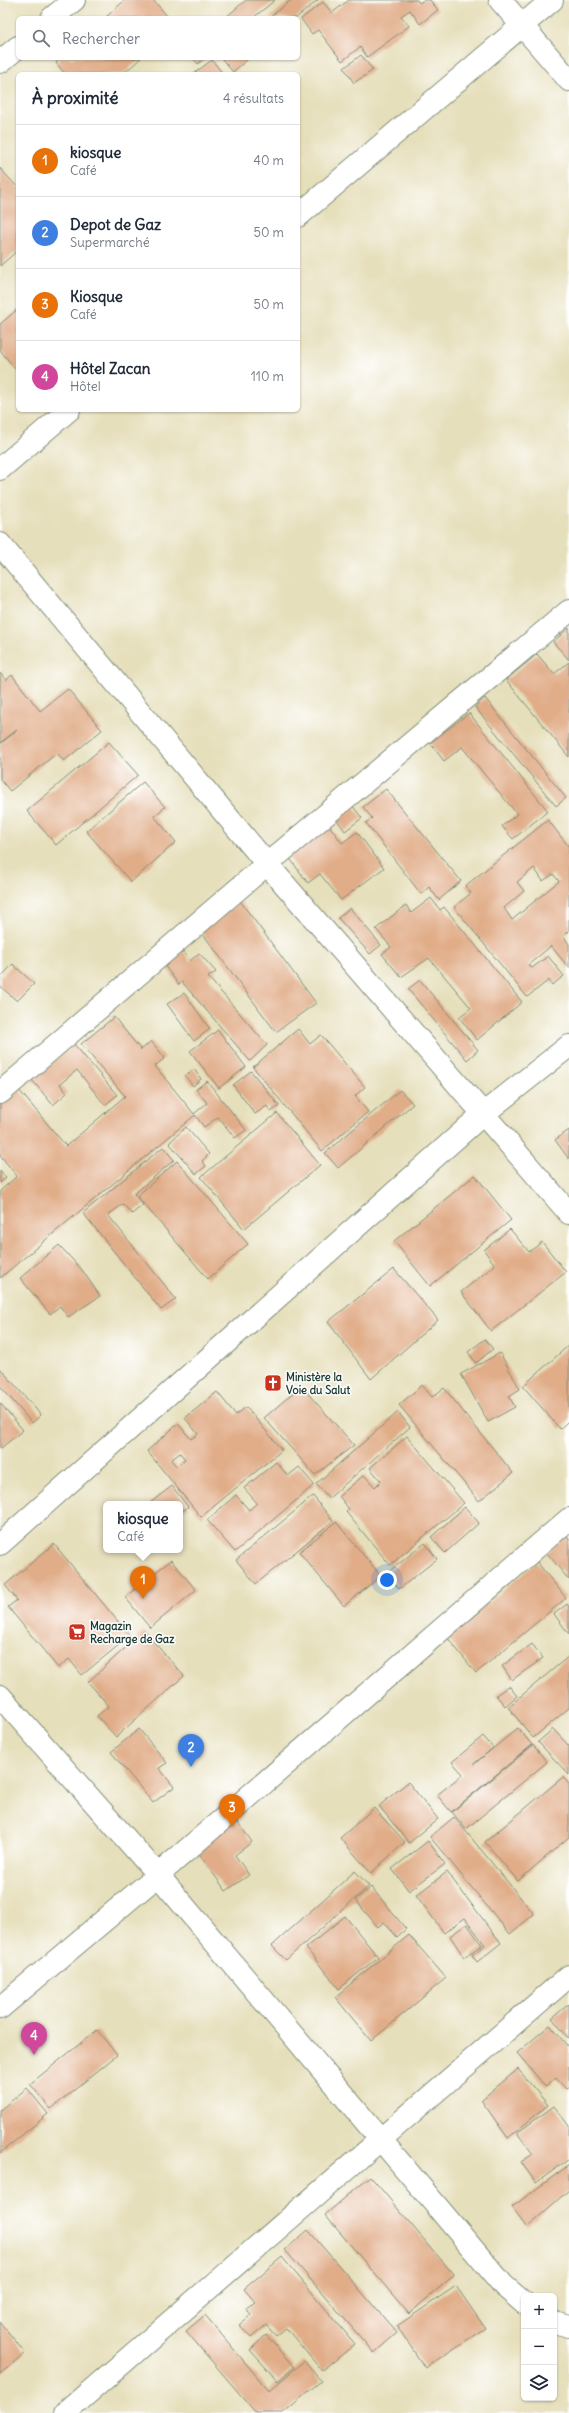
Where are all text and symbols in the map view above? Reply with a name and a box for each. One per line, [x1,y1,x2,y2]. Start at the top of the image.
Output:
search box [16,16,300,60]
icon: search [30,27,52,49]
text: Rechercher [62,29,140,48]
text: À proximité [32,87,118,109]
text: 4 résultats [223,90,284,107]
text: kiosque [70,143,121,162]
text: 1 [42,152,48,169]
text: 40 m [253,152,284,169]
text: Café [70,162,97,179]
text: Depot de Gaz [70,215,161,234]
text: 2 [41,224,49,241]
text: 50 m [253,224,284,241]
text: Supermarché [70,234,150,251]
text: Kiosque [70,287,123,306]
text: 3 [41,296,49,313]
text: 50 m [253,296,284,313]
text: Café [70,306,97,323]
text: Hôtel Zacan [70,359,151,378]
text: 4 [41,368,49,385]
text: 110 m [251,368,284,385]
text: Hôtel [70,378,101,395]
place label: Ministère la Voie du Salut [286,1370,350,1397]
church icon: Ministère la Voie du Salut [263,1373,283,1393]
popup [103,1501,183,1553]
text: kiosque [117,1509,169,1528]
text: Café [117,1528,144,1545]
pin: 1 [130,1566,156,1599]
your location [377,1570,397,1590]
place label: Magazin Recharge de Gaz [90,1619,175,1647]
supermarket icon: Magazin Recharge de Gaz [67,1622,87,1642]
pin: 2 [178,1734,204,1767]
pin: 3 [219,1794,245,1827]
pin: 4 [21,2022,47,2055]
map controls [521,2293,557,2401]
button: + [521,2293,557,2329]
button: − [521,2329,557,2365]
button: layers [521,2365,557,2401]

